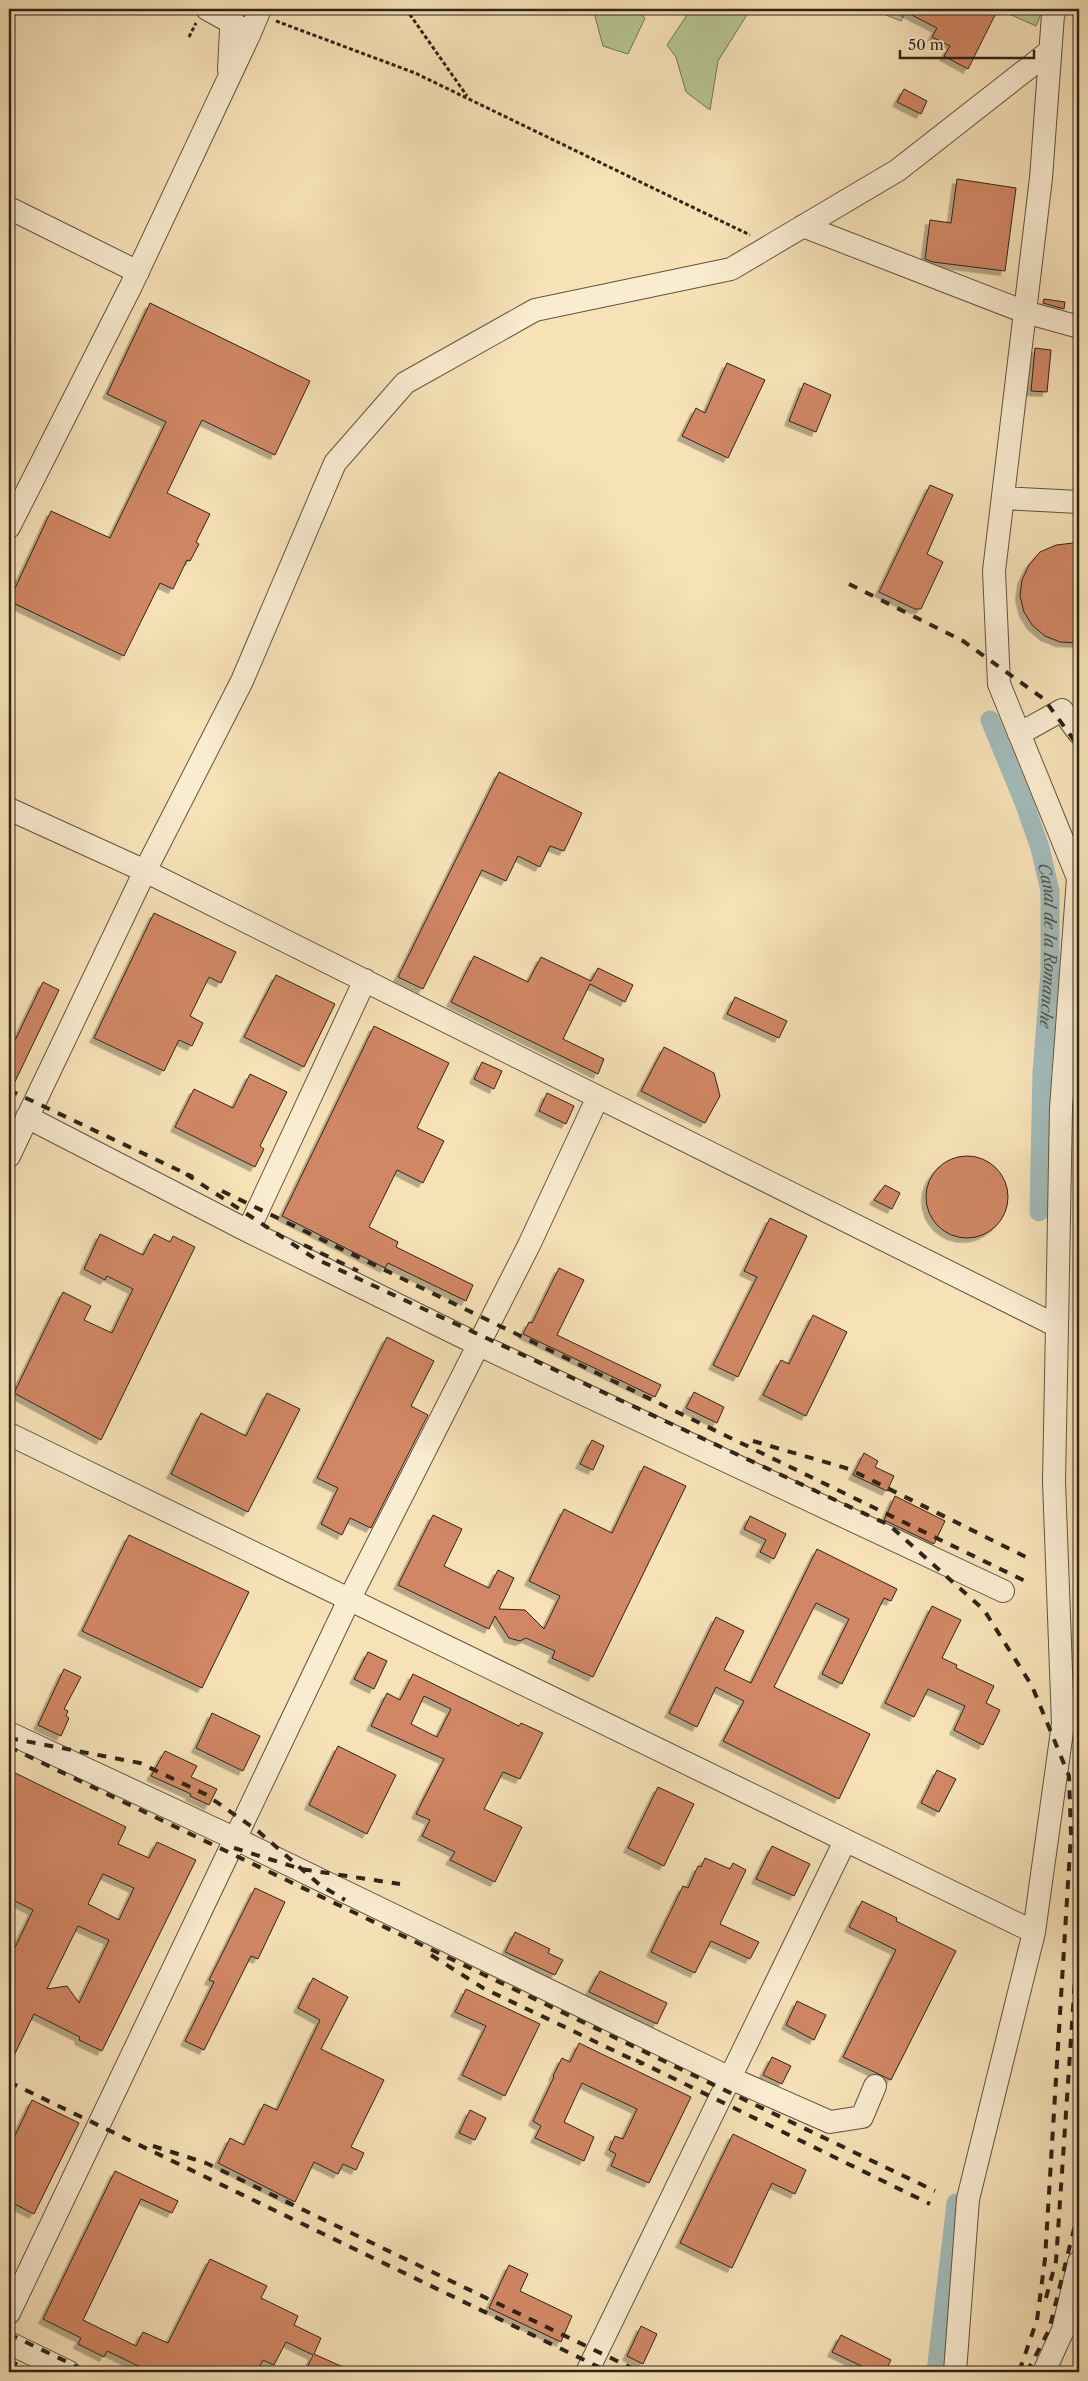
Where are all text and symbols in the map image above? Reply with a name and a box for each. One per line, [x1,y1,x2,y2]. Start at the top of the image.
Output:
scale bar [900,28,1034,60]
text: 50 m [908,35,944,54]
water label: Canal de la Romanche [1034,861,1060,1030]

